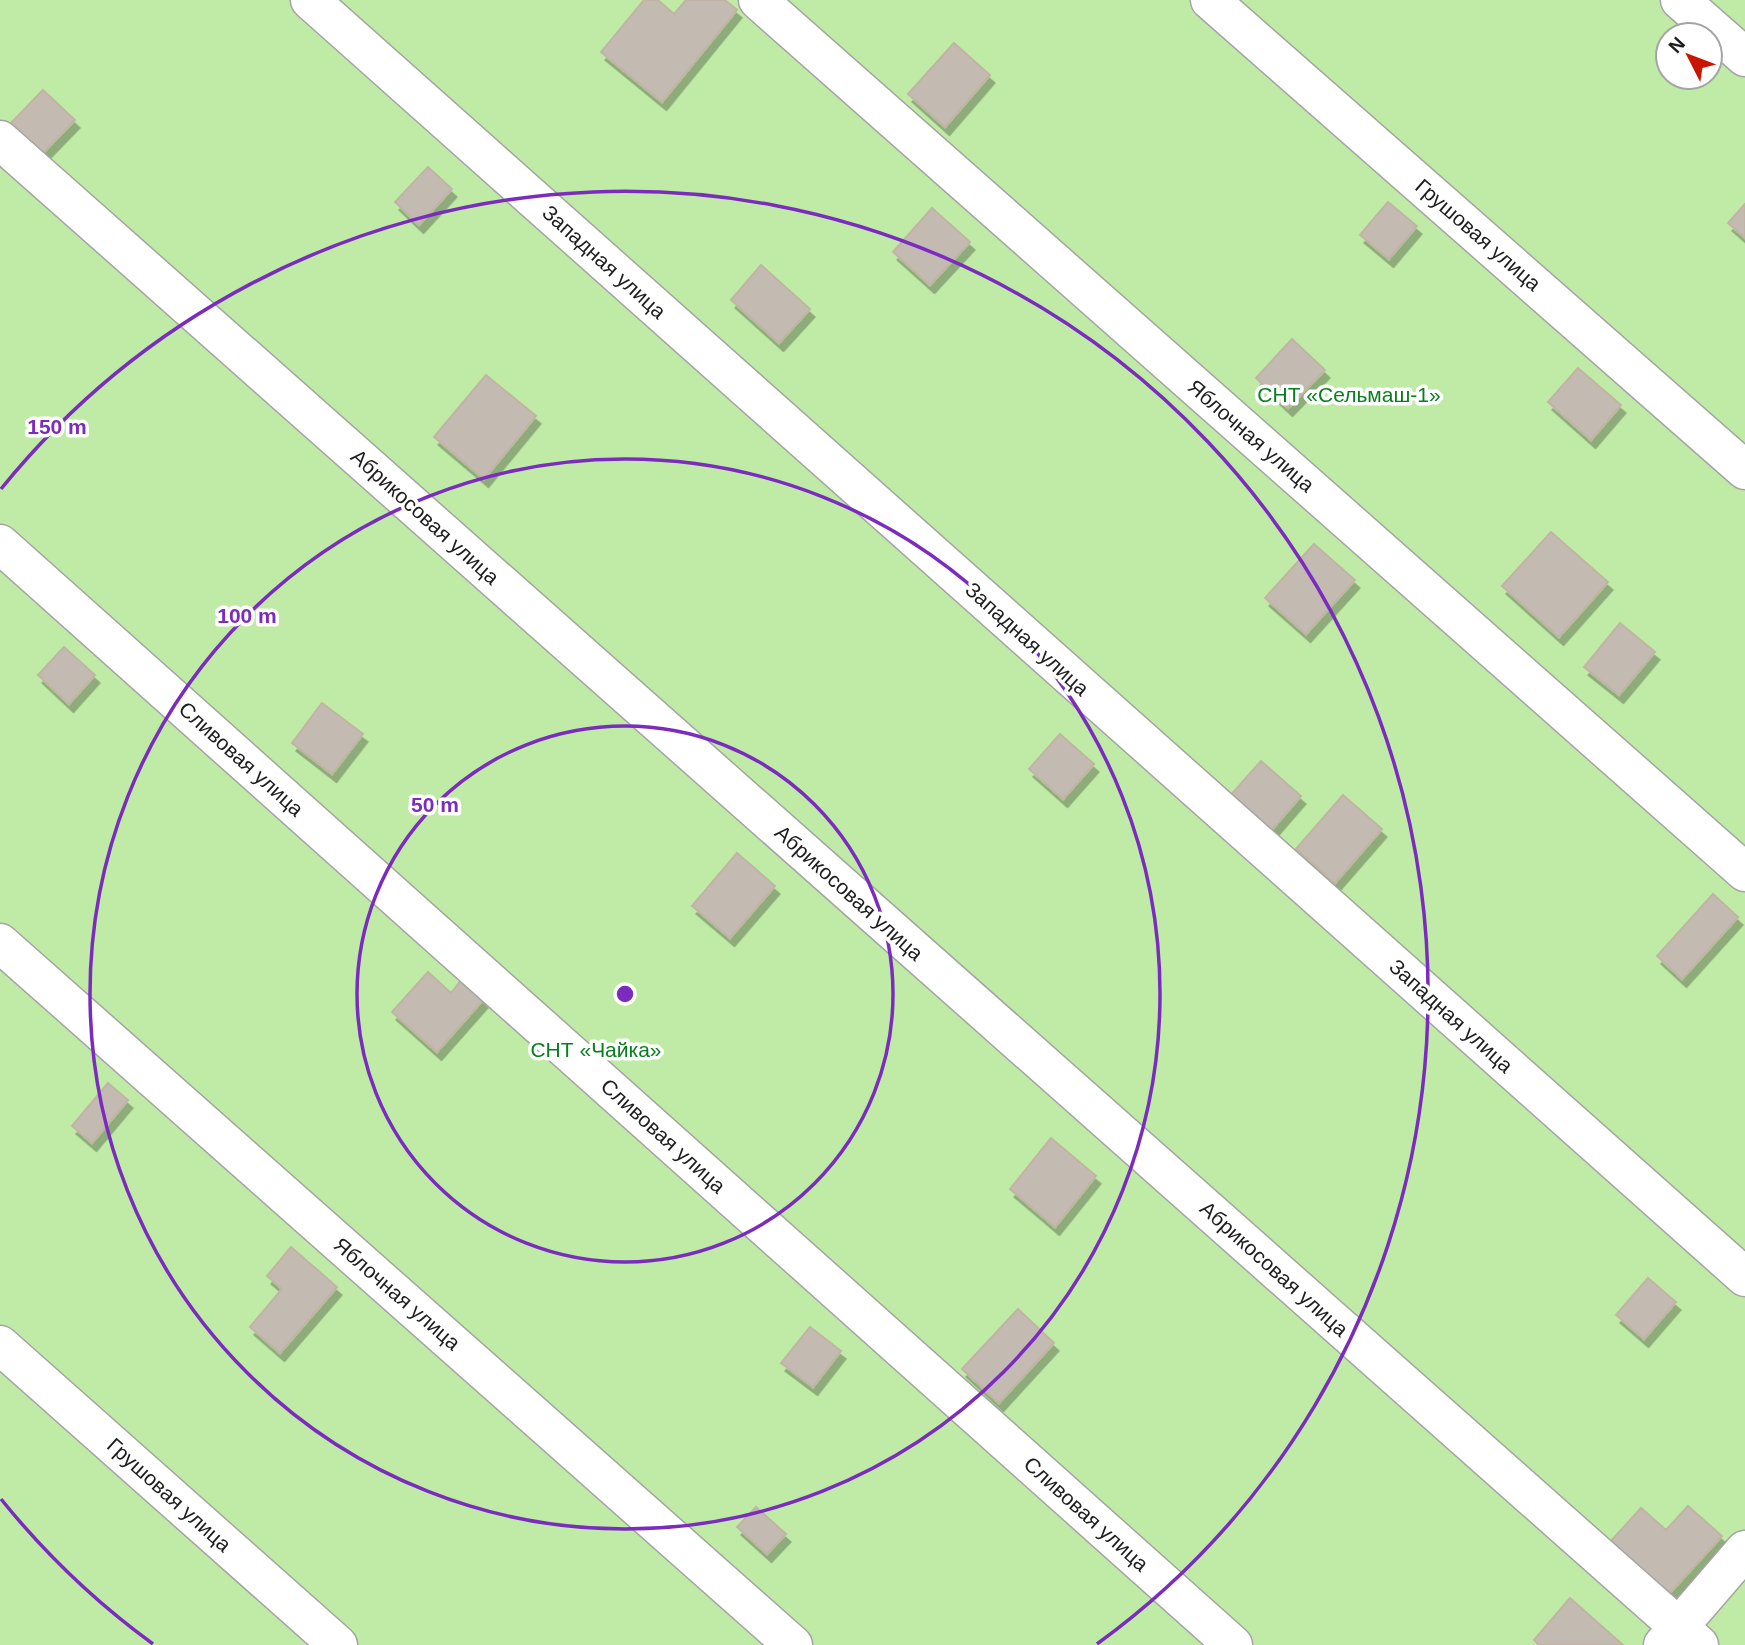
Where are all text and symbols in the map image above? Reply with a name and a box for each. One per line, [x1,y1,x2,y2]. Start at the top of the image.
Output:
north arrow [1654,21,1724,91]
text: N [1664,33,1689,57]
street label: Грушовая улица [1411,174,1546,295]
street label: Западная улица [538,200,671,323]
street label: Яблочная улица [1184,375,1319,497]
park label: СНТ «Сельмаш-1» [1257,383,1441,406]
text: 150 m [27,415,87,438]
street label: Абрикосовая улица [347,444,504,589]
street label: Западная улица [961,577,1094,700]
text: 100 m [217,604,277,627]
street label: Сливовая улица [174,697,308,821]
text: 50 m [411,793,459,816]
street label: Абрикосовая улица [771,820,928,965]
street label: Западная улица [1385,954,1518,1077]
centre of rings [613,982,637,1006]
park label: СНТ «Чайка» [530,1038,662,1061]
street label: Сливовая улица [596,1074,730,1198]
street label: Абрикосовая улица [1196,1196,1353,1341]
street label: Яблочная улица [330,1233,465,1355]
street label: Грушовая улица [103,1433,236,1556]
street label: Сливовая улица [1019,1452,1153,1576]

